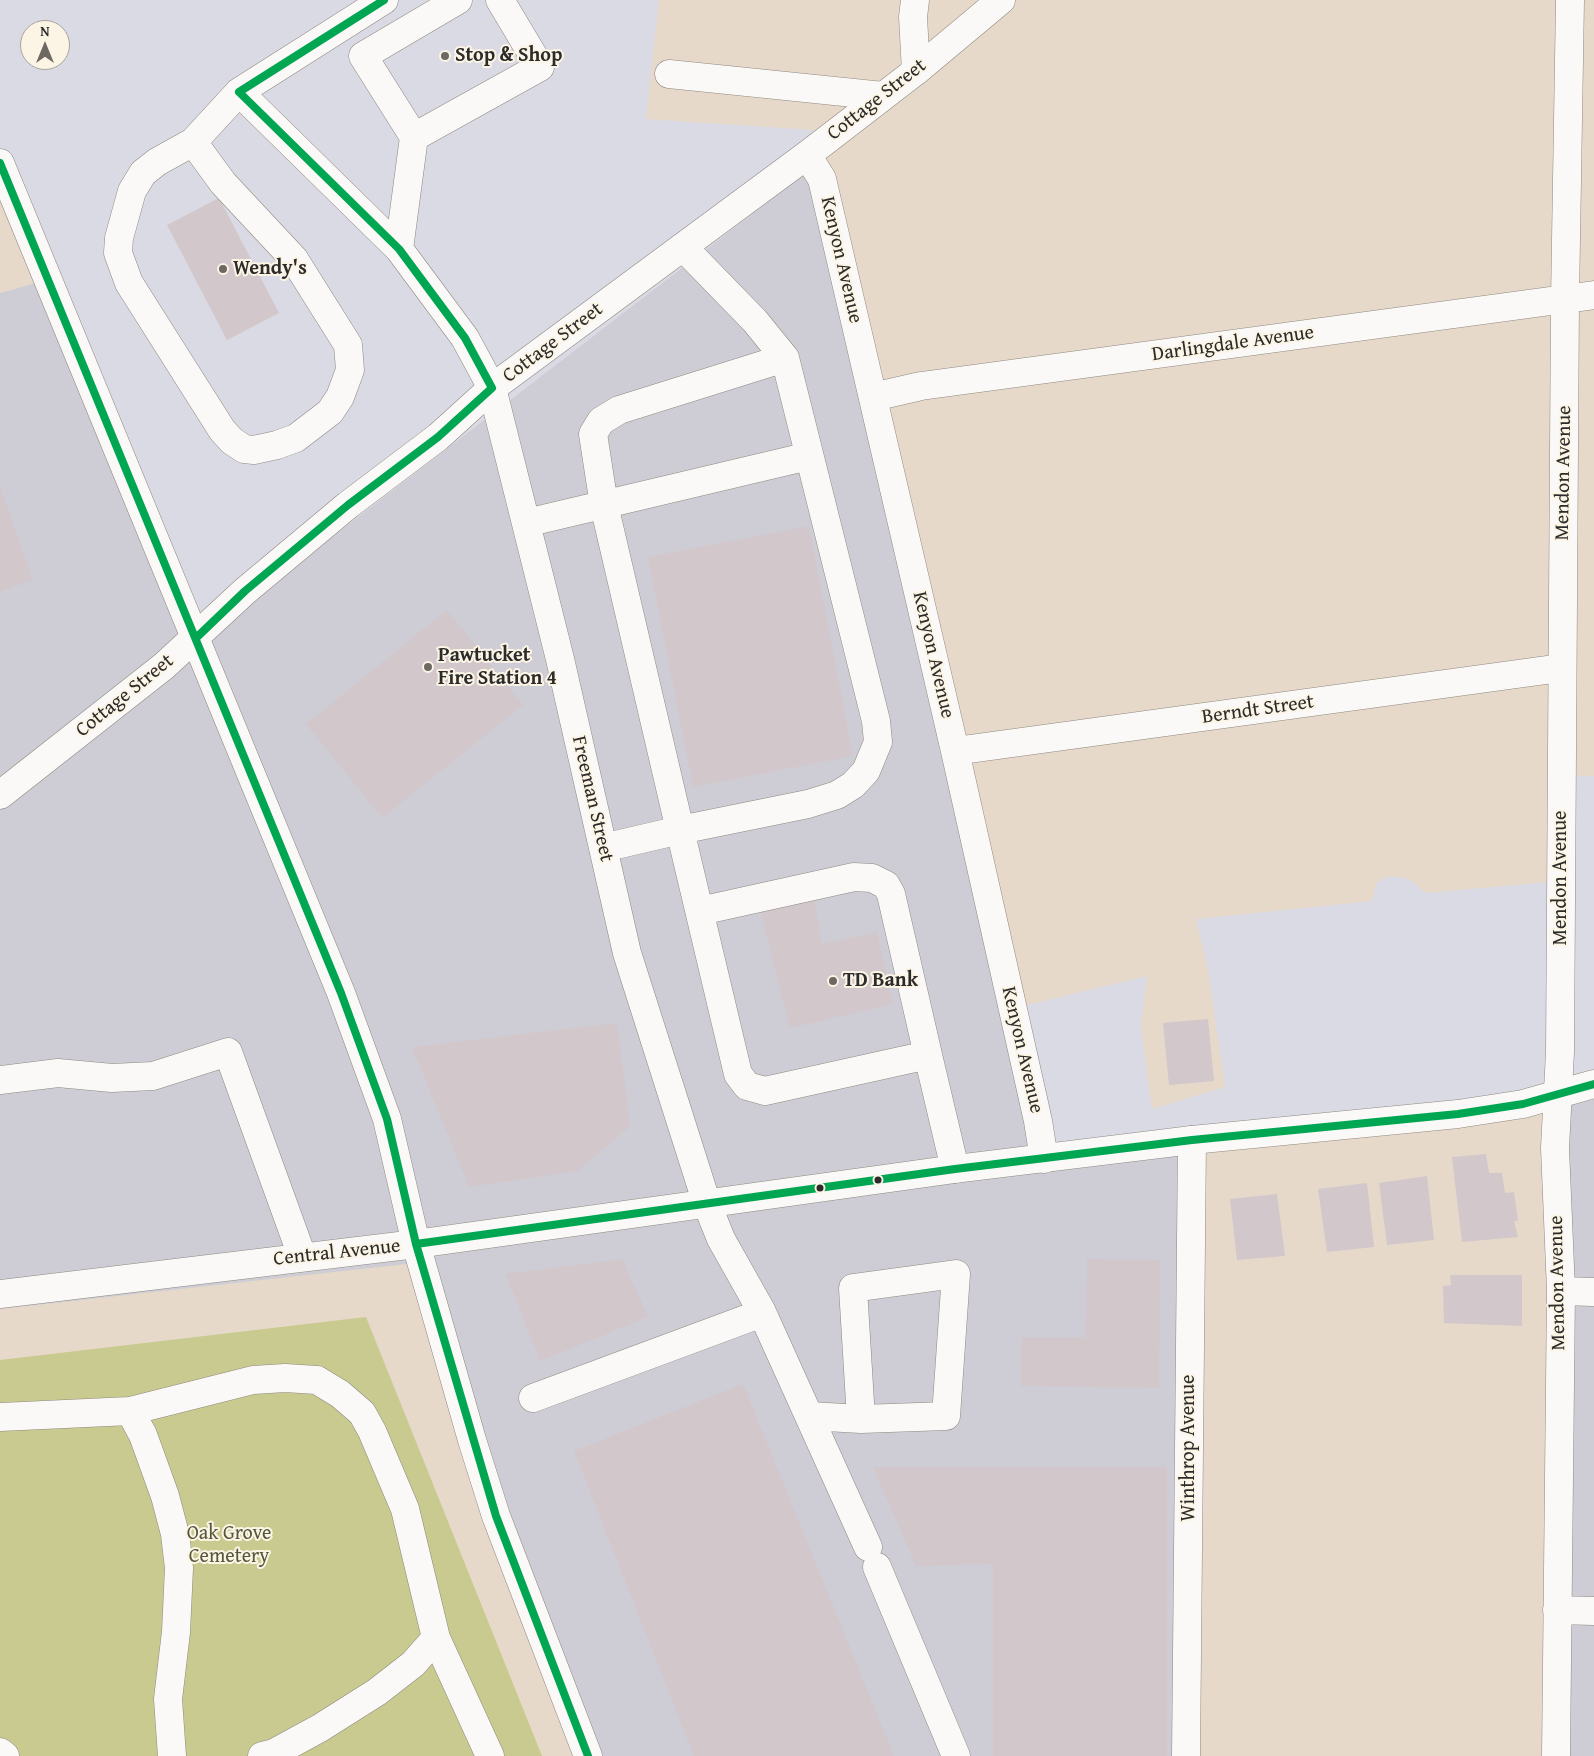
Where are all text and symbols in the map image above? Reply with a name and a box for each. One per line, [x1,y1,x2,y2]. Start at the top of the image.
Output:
north arrow [20,20,70,70]
text: N [40,21,50,41]
place label: Stop & Shop [455,44,562,68]
marker: Stop & Shop [439,50,451,62]
street label: Cottage Street [823,54,931,146]
street label: Kenyon Avenue [815,194,867,326]
place label: Wendy's [233,257,307,281]
marker: Wendy's [217,263,229,275]
street label: Cottage Street [498,298,608,388]
street label: Darlingdale Avenue [1151,321,1315,367]
street label: Mendon Avenue [1551,405,1577,541]
street label: Kenyon Avenue [907,589,959,721]
place label: Pawtucket Fire Station 4 [438,644,557,691]
street label: Cottage Street [71,649,179,743]
marker: Pawtucket Fire Station 4 [422,661,434,673]
street label: Berndt Street [1200,690,1316,730]
street label: Freeman Street [566,734,618,864]
street label: Mendon Avenue [1549,811,1573,945]
place label: TD Bank [843,969,918,993]
marker: TD Bank [827,975,839,987]
street label: Kenyon Avenue [996,984,1048,1116]
unlabelled marker [873,1175,883,1185]
unlabelled marker [815,1183,825,1193]
street label: Mendon Avenue [1545,1215,1571,1351]
street label: Central Avenue [272,1234,402,1272]
street label: Winthrop Avenue [1177,1375,1201,1521]
park label: Oak Grove Cemetery [187,1522,271,1569]

